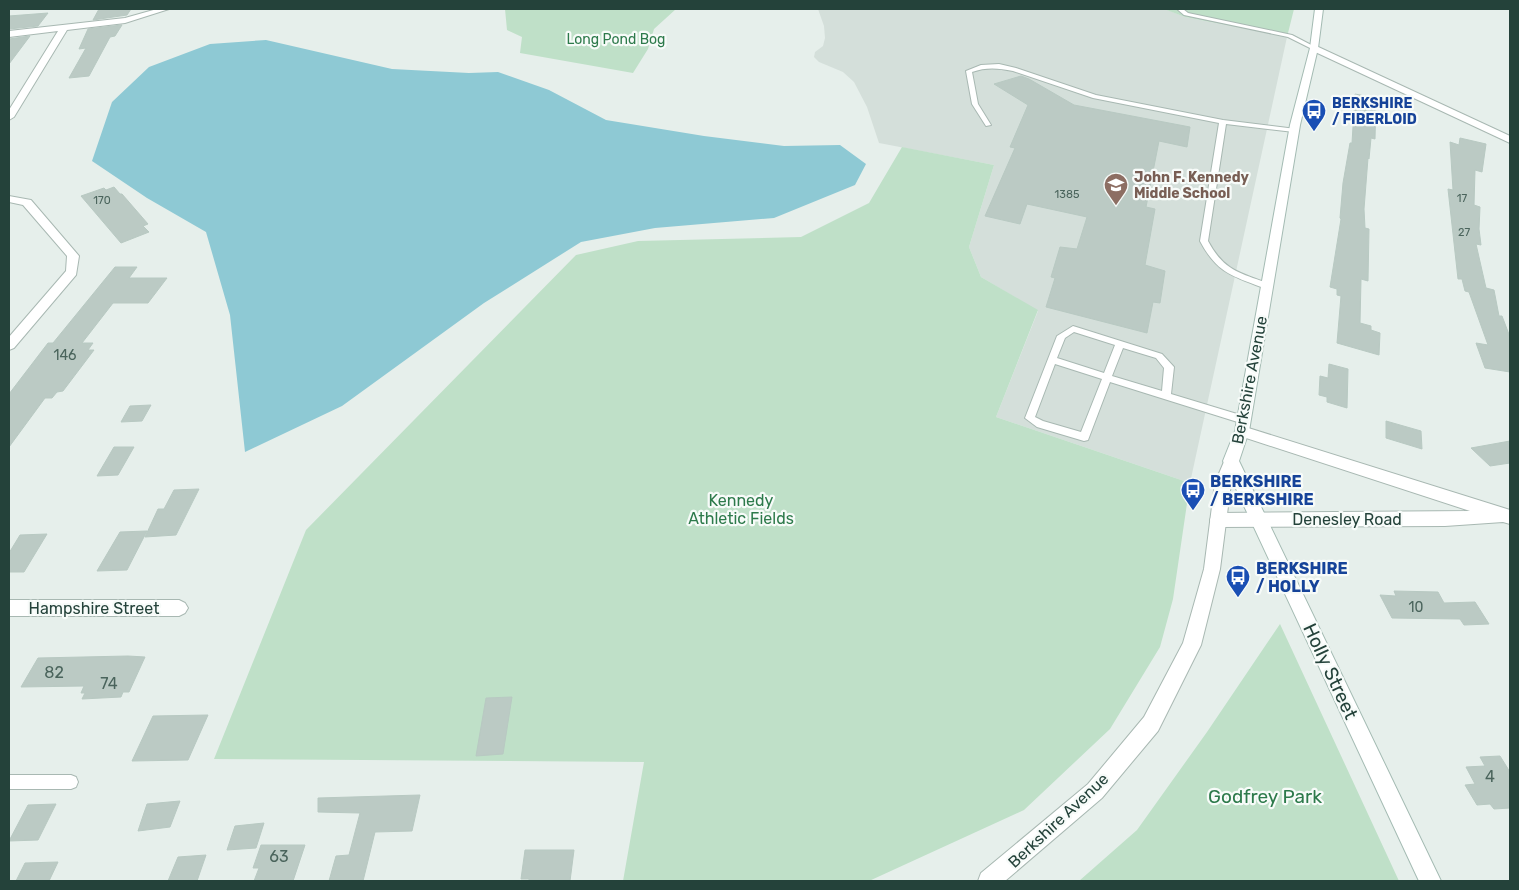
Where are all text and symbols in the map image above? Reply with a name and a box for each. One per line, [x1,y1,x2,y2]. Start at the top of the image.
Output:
park label: Long Pond Bog [567,31,665,48]
place label: BERKSHIRE / FIBERLOID [1332,95,1417,128]
bus stop icon: BERKSHIRE / FIBERLOID [1301,98,1327,132]
place label: John F. Kennedy Middle School [1134,169,1249,202]
school or university icon: John F. Kennedy Middle School [1103,172,1129,206]
house number: 1385 [1055,188,1080,201]
house number: 17 [1457,192,1468,205]
house number: 170 [93,194,111,207]
house number: 27 [1458,226,1470,239]
street label: Berkshire Avenue [1228,314,1271,446]
house number: 146 [53,347,77,364]
place label: BERKSHIRE / BERKSHIRE [1210,472,1314,509]
bus stop icon: BERKSHIRE / BERKSHIRE [1180,477,1206,511]
park label: Kennedy Athletic Fields [688,491,794,528]
street label: Denesley Road [1292,510,1402,529]
place label: BERKSHIRE / HOLLY [1256,559,1348,596]
bus stop icon: BERKSHIRE / HOLLY [1225,564,1251,598]
street label: Hampshire Street [29,599,159,618]
house number: 10 [1409,599,1424,616]
street label: Holly Street [1298,620,1363,723]
house number: 82 [44,663,64,682]
house number: 74 [100,674,118,693]
house number: 4 [1485,767,1495,786]
street label: Berkshire Avenue [1004,769,1112,872]
park label: Godfrey Park [1208,785,1322,808]
house number: 63 [269,847,289,866]

